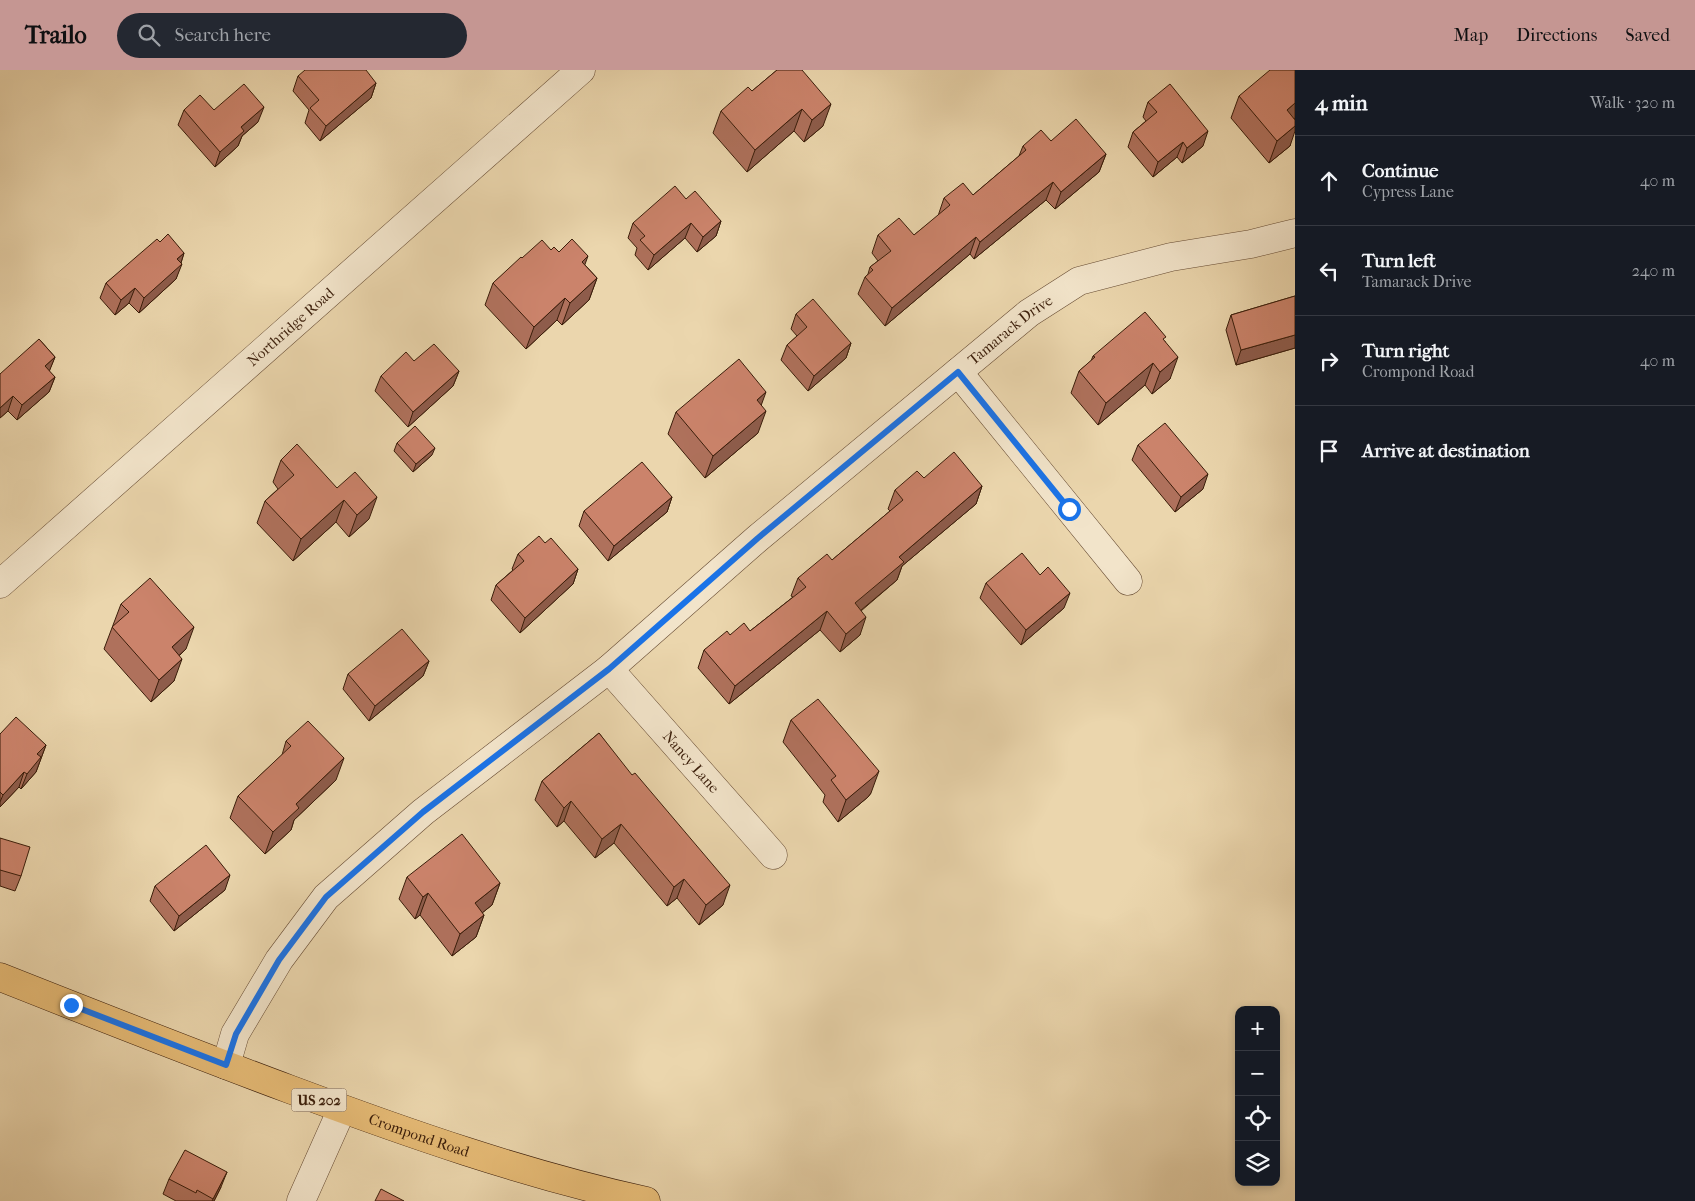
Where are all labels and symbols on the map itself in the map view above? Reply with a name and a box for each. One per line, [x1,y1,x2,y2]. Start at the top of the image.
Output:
street label: Northridge Road [243,283,338,370]
street label: Tamarack Drive [964,291,1056,369]
route start [1058,498,1081,521]
street label: Nancy Lane [659,727,723,797]
route end [60,994,83,1017]
road number: US 202 [292,1088,346,1112]
street label: Crompond Road [366,1110,473,1161]

